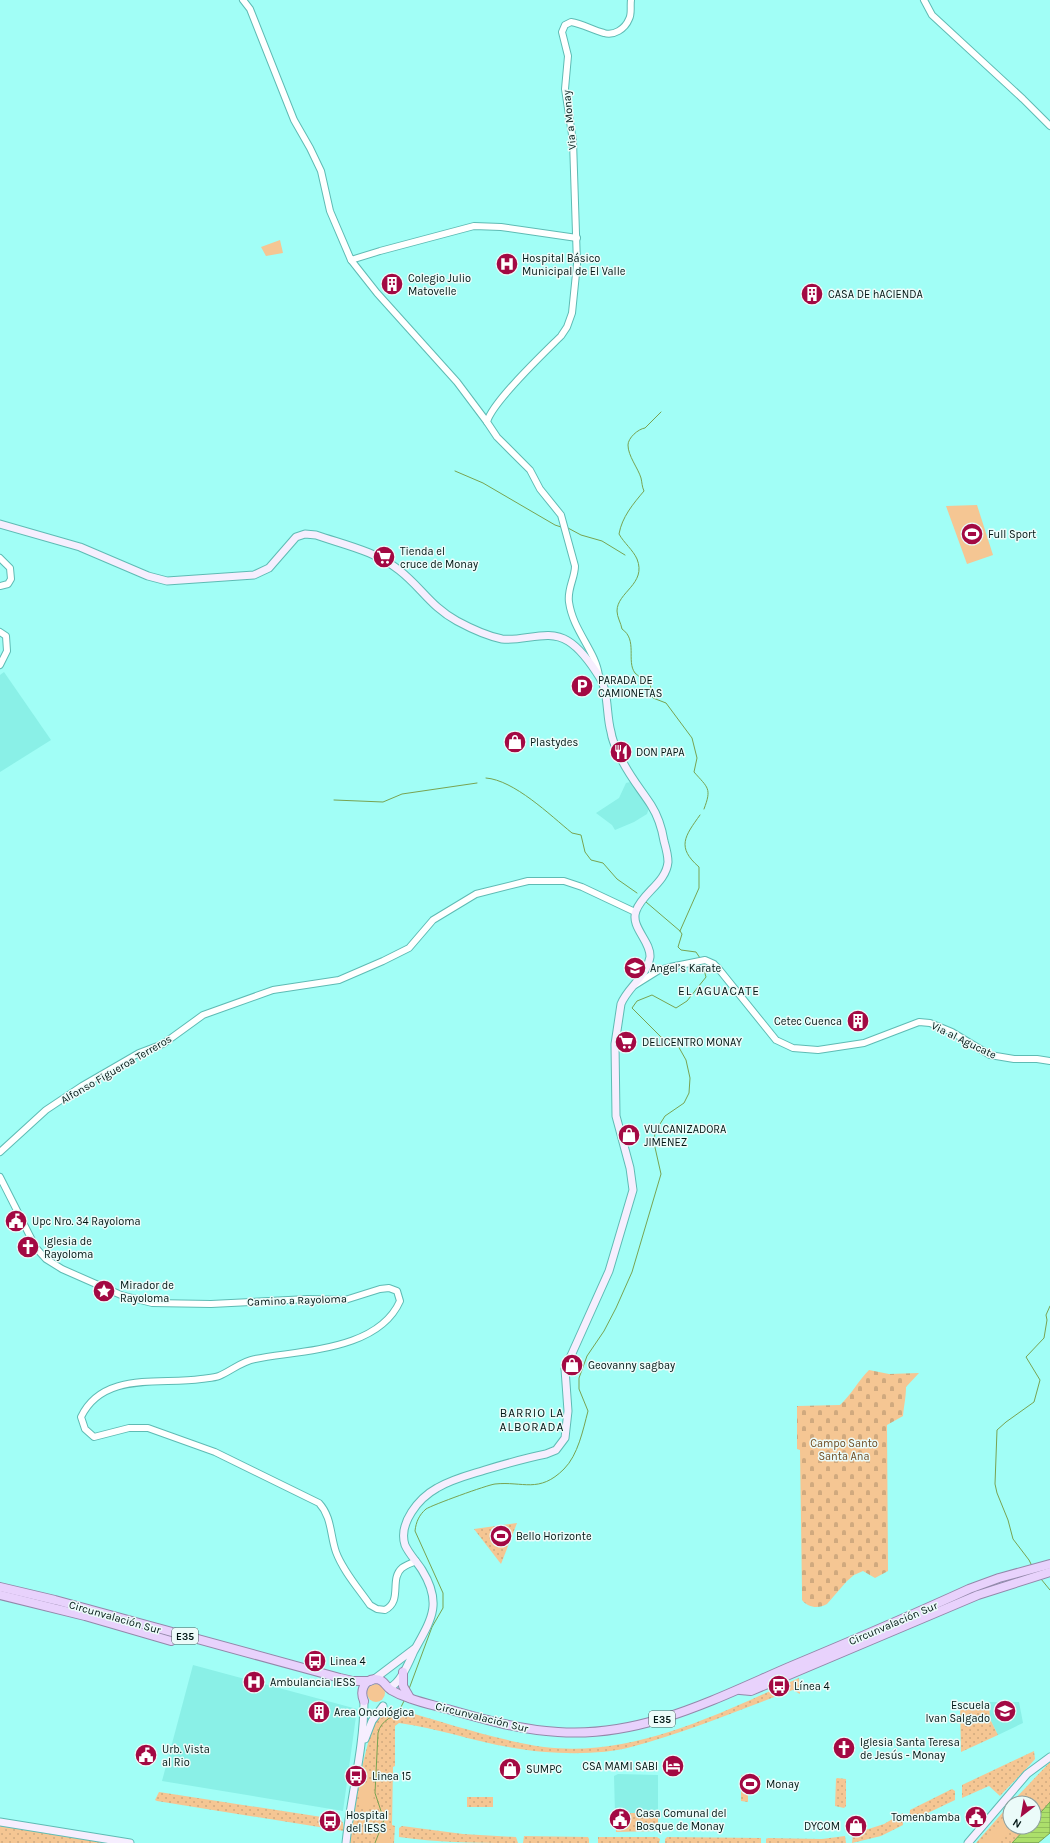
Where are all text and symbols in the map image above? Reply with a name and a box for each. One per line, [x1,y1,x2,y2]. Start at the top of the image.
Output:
street label: Via a Monay [560,89,579,150]
hospital icon: Hospital Básico Municipal de El Valle [494,251,520,277]
place label: Hospital Básico Municipal de El Valle [522,252,626,278]
building icon: Colegio Julio Matovelle [379,271,405,297]
place label: Colegio Julio Matovelle [408,272,471,298]
building icon: CASA DE hACIENDA [799,281,825,307]
place label: CASA DE hACIENDA [828,288,923,301]
sports icon: Full Sport [959,521,985,547]
place label: Full Sport [988,528,1036,541]
supermarket icon: Tienda el cruce de Monay [371,544,397,570]
place label: Tienda el cruce de Monay [400,545,478,571]
parking icon: PARADA DE CAMIONETAS [569,673,595,699]
place label: PARADA DE CAMIONETAS [598,674,662,700]
shop icon: Plastydes [502,729,528,755]
place label: Plastydes [530,736,578,749]
restaurant icon: DON PAPA [608,739,634,765]
place label: DON PAPA [636,746,685,759]
school or university icon: Angel’s Karate [622,955,648,981]
place label: Angel’s Karate [650,962,722,975]
district label: EL AGUACATE [678,984,760,998]
building icon: Cetec Cuenca [845,1008,871,1034]
place label: Cetec Cuenca [774,1015,842,1028]
street label: Via al Agucate [929,1019,999,1062]
supermarket icon: DELICENTRO MONAY [613,1029,639,1055]
street label: Alfonso Figueroa Terreros [58,1032,174,1107]
place label: DELICENTRO MONAY [642,1036,742,1049]
shop icon: VULCANIZADORA JIMENEZ [616,1122,642,1148]
place label: VULCANIZADORA JIMENEZ [644,1123,727,1149]
public building icon: Upc Nro. 34 Rayoloma [3,1208,29,1234]
place label: Upc Nro. 34 Rayoloma [32,1215,141,1228]
church icon: Iglesia de Rayoloma [15,1234,41,1260]
place label: Iglesia de Rayoloma [44,1235,93,1261]
place icon: Mirador de Rayoloma [91,1278,117,1304]
place label: Mirador de Rayoloma [120,1279,174,1305]
street label: Camino a Rayoloma [247,1292,347,1309]
shop icon: Geovanny sagbay [559,1352,585,1378]
place label: Geovanny sagbay [588,1359,675,1372]
district label: BARRIO LA ALBORADA [500,1406,564,1434]
park label: Campo Santo Santa Ana [810,1437,878,1463]
sports icon: Bello Horizonte [488,1523,514,1549]
place label: Bello Horizonte [516,1530,592,1543]
street label: Circunvalación Sur [67,1598,162,1637]
street label: Circunvalación Sur [847,1599,940,1648]
road number: E35 [172,1628,198,1644]
bus stop icon: Linea 4 [302,1648,328,1674]
place label: Linea 4 [330,1655,366,1668]
hospital icon: Ambulancia IESS [241,1669,267,1695]
bus stop icon: Línea 4 [766,1673,792,1699]
place label: Ambulancia IESS [270,1676,356,1689]
place label: Línea 4 [794,1680,830,1693]
school or university icon: Escuela Ivan Salgado [992,1698,1018,1724]
building icon: Area Oncológica [306,1699,332,1725]
place label: Escuela Ivan Salgado [926,1699,990,1725]
street label: Circunvalación Sur [434,1700,530,1735]
place label: Area Oncológica [334,1706,414,1719]
road number: E35 [649,1711,675,1727]
church icon: Iglesia Santa Teresa de Jesús - Monay [831,1735,857,1761]
place label: Iglesia Santa Teresa de Jesús - Monay [860,1736,960,1762]
public building icon: Urb. Vista al Rio [133,1742,159,1768]
place label: Urb. Vista al Rio [162,1743,210,1769]
hotel icon: CSA MAMI SABI [660,1753,686,1779]
shop icon: SUMPC [497,1756,523,1782]
place label: CSA MAMI SABI [582,1760,658,1773]
bus stop icon: Linea 15 [343,1763,369,1789]
place label: SUMPC [526,1763,562,1776]
place label: Linea 15 [372,1770,411,1783]
sports icon: Monay [737,1771,763,1797]
place label: Monay [766,1778,799,1791]
north arrow [1002,1795,1042,1835]
public building icon: Tomenbamba [963,1804,989,1830]
public building icon: Casa Comunal del Bosque de Monay [607,1806,633,1832]
place label: Casa Comunal del Bosque de Monay [636,1807,727,1833]
bus stop icon: Hospital del IESS [317,1808,343,1834]
place label: Hospital del IESS [346,1809,388,1835]
place label: Tomenbamba [891,1811,960,1824]
shop icon: DYCOM [843,1813,869,1839]
text: N [1010,1816,1024,1831]
place label: DYCOM [804,1820,840,1833]

